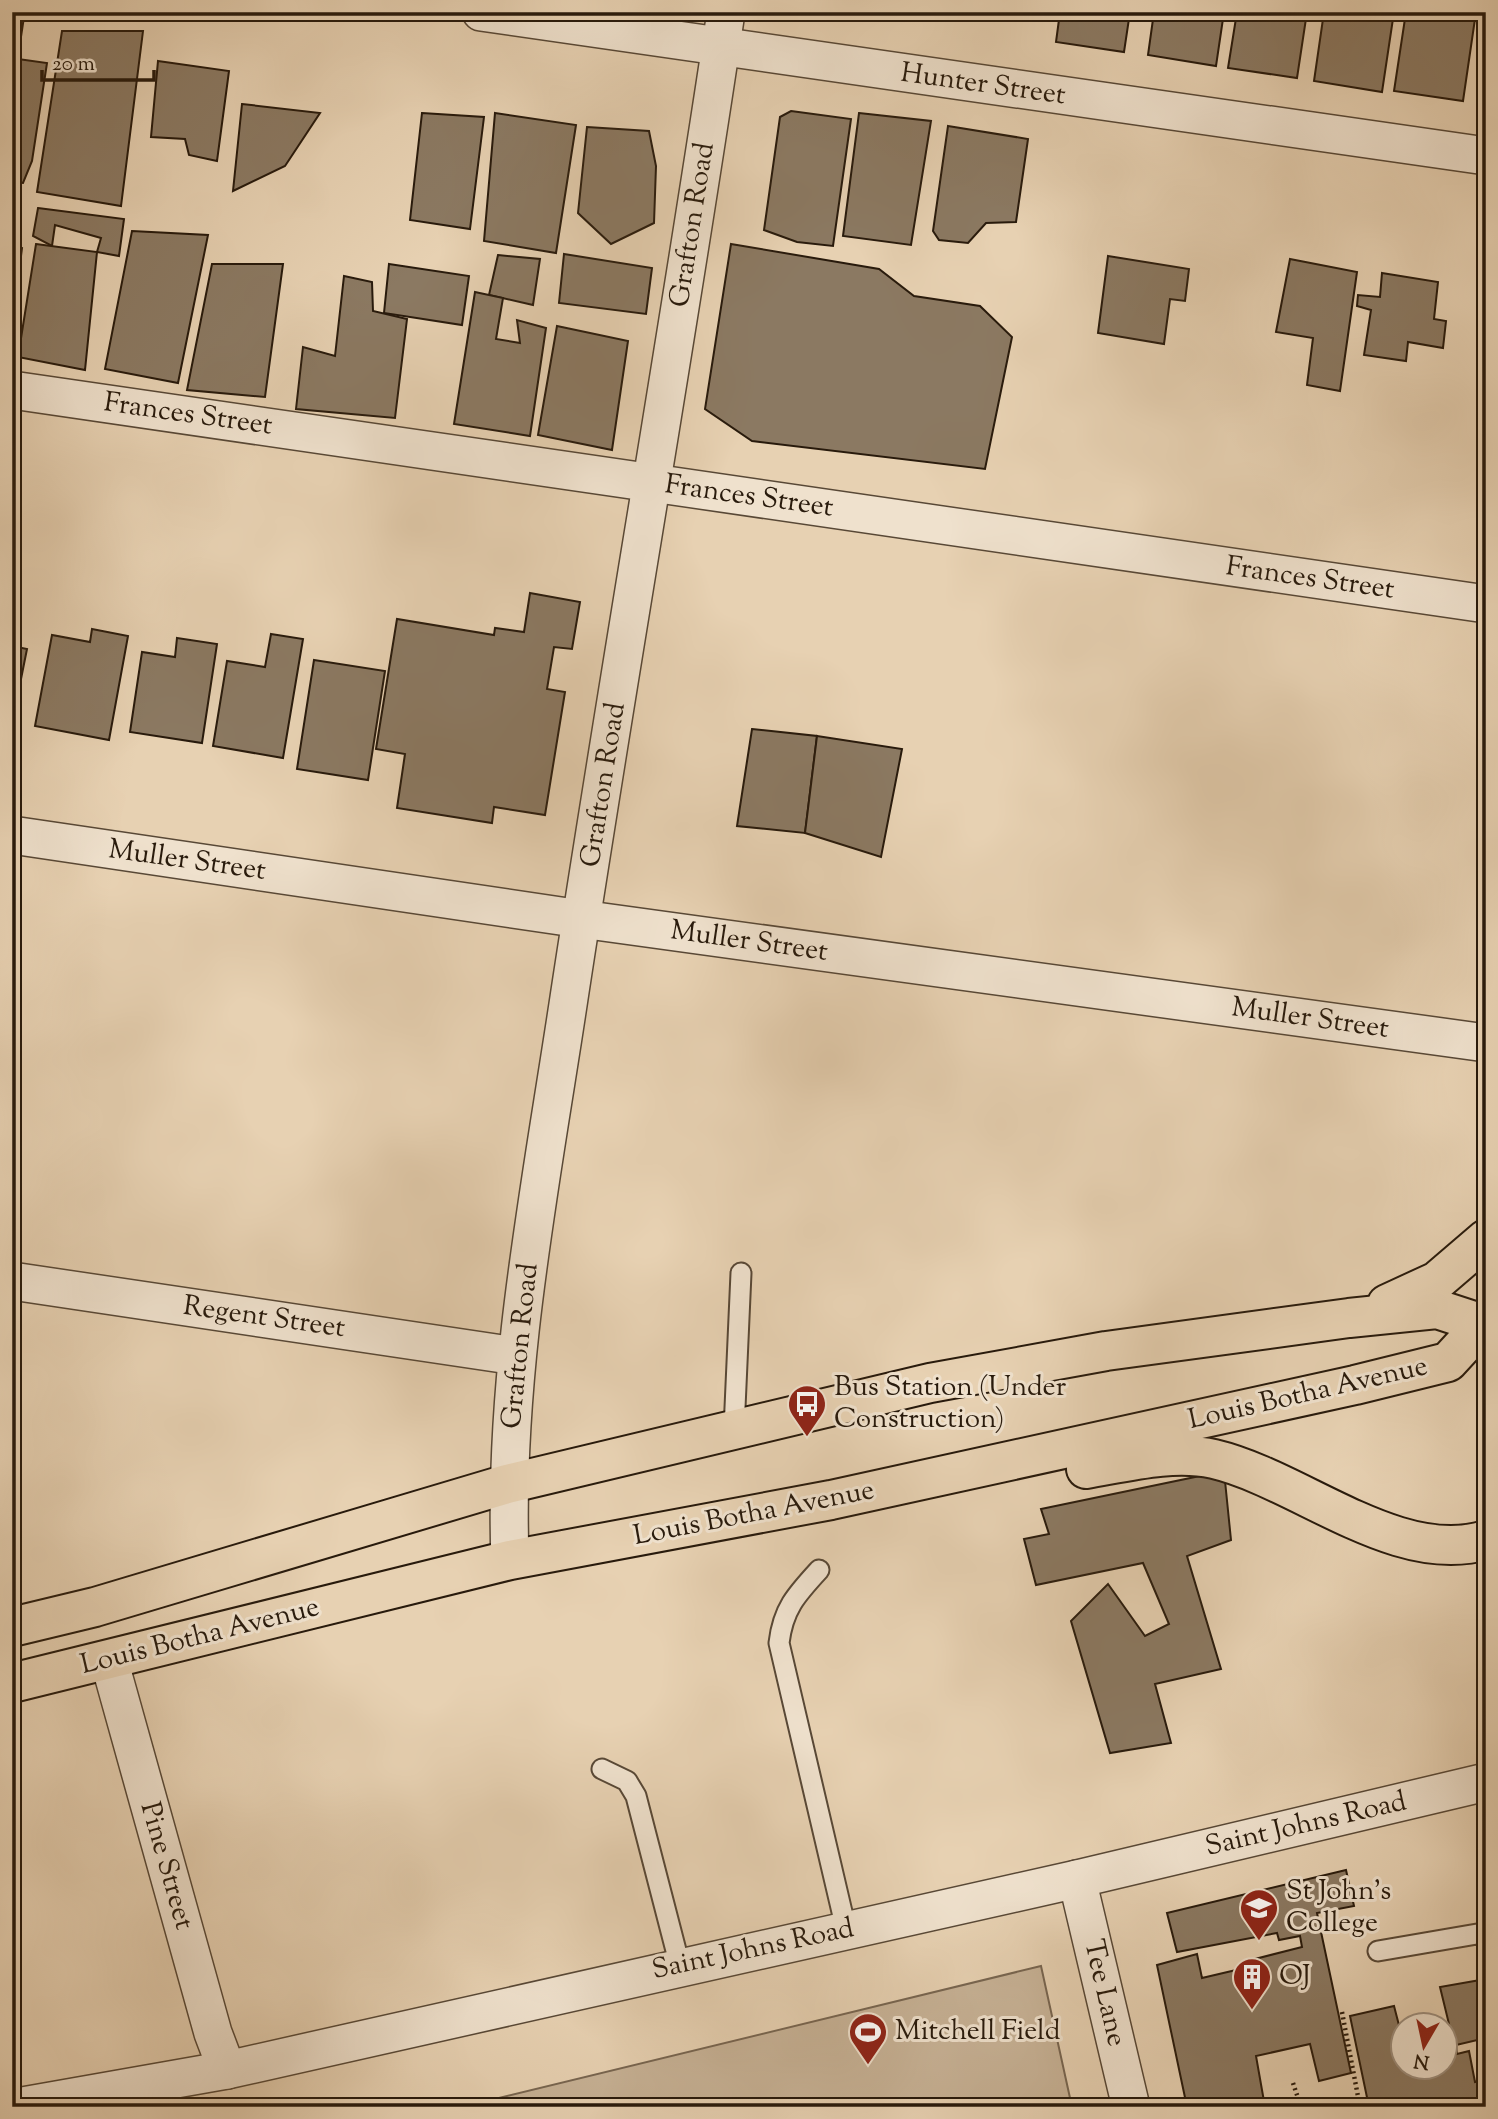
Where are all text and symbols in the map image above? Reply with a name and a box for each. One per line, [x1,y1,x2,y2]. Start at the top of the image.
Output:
scale bar [42,38,154,82]
text: 20 m [52,50,95,80]
street label: Hunter Street [898,54,1068,116]
street label: Grafton Road [660,140,726,310]
street label: Frances Street [101,383,275,447]
street label: Frances Street [662,465,836,529]
street label: Frances Street [1223,547,1397,611]
street label: Grafton Road [571,700,637,870]
street label: Muller Street [106,830,269,892]
street label: Muller Street [668,911,831,973]
street label: Muller Street [1229,988,1392,1050]
street label: Grafton Road [492,1261,550,1431]
street label: Regent Street [180,1287,348,1349]
street label: Louis Botha Avenue [1184,1347,1432,1441]
place label: Bus Station (Under Construction) [834,1368,1067,1440]
bus stop icon: Bus Station (Under Construction) [786,1383,828,1438]
street label: Louis Botha Avenue [630,1471,878,1557]
street label: Louis Botha Avenue [77,1588,323,1686]
street label: Saint Johns Road [1201,1782,1411,1868]
street label: Pine Street [129,1798,203,1935]
place label: St John's College [1286,1872,1391,1944]
school or university icon: St John's College [1238,1887,1280,1942]
street label: Saint Johns Road [648,1909,858,1991]
street label: Tee Lane [1072,1936,1136,2050]
building icon: OJ [1231,1956,1273,2011]
place label: OJ [1279,1957,1310,1997]
north arrow [1390,2010,1460,2080]
sports icon: Mitchell Field [847,2011,889,2066]
place label: Mitchell Field [895,2012,1061,2052]
text: N [1412,2046,1431,2075]

